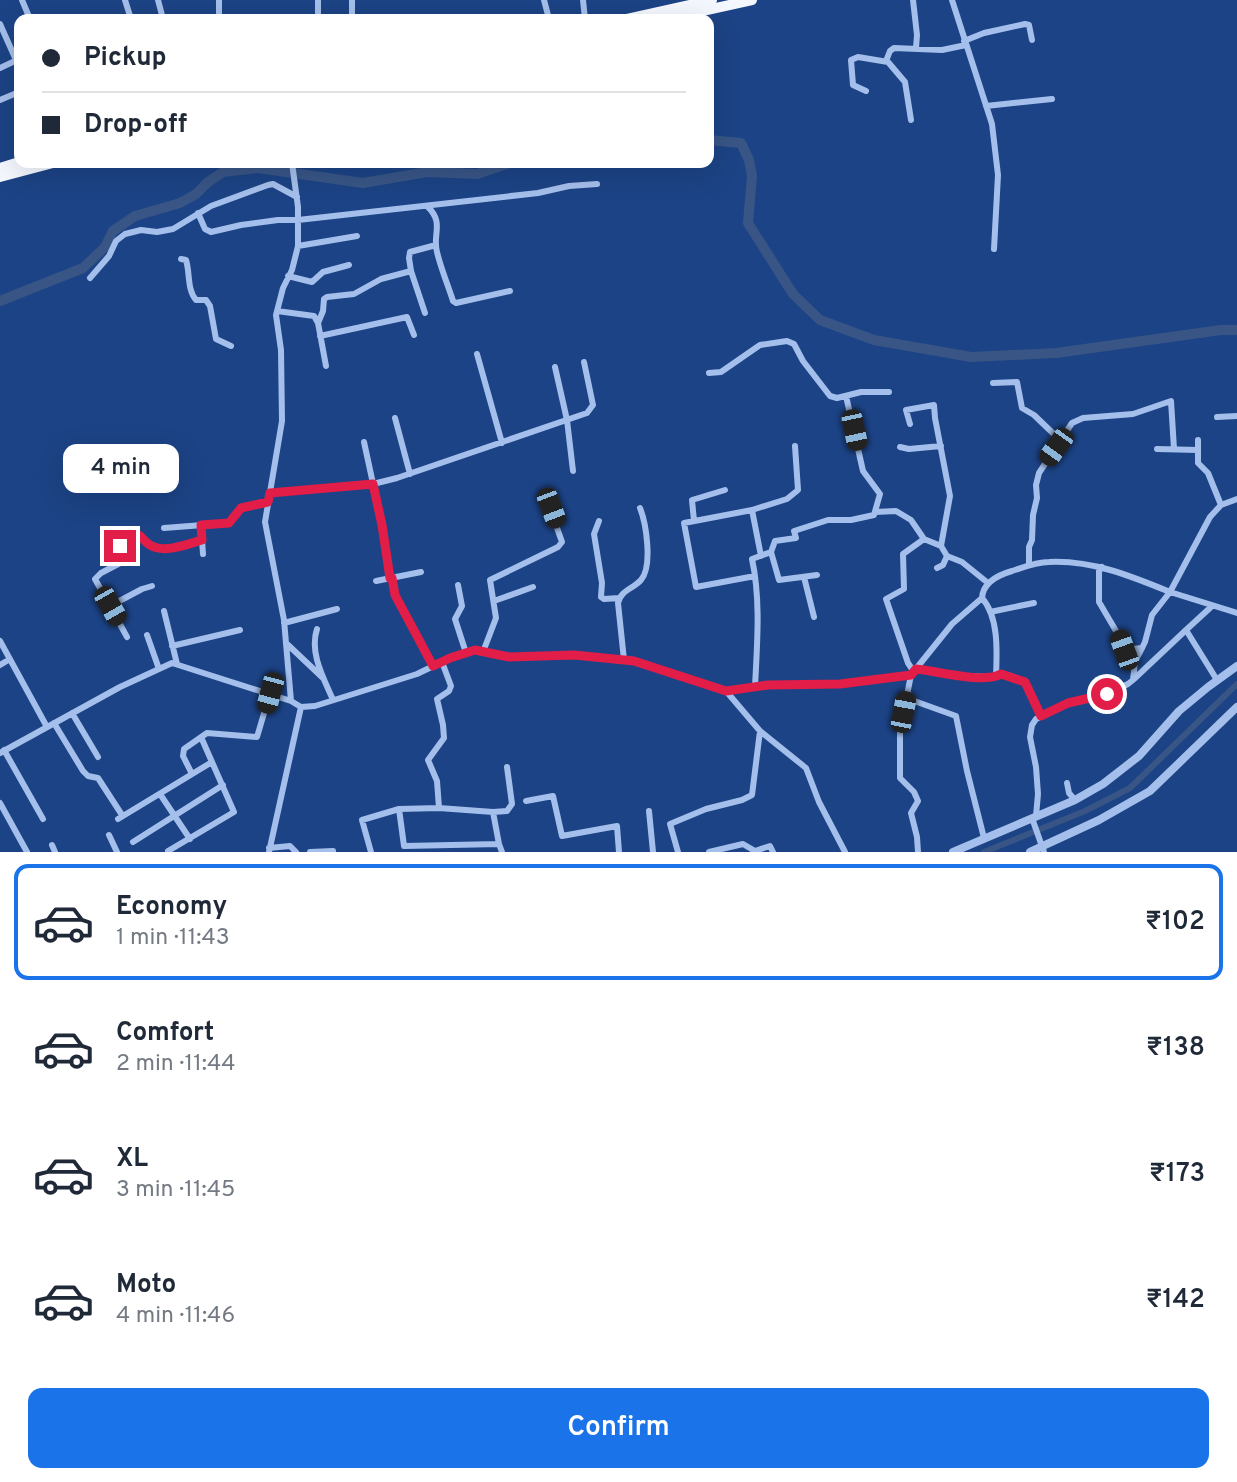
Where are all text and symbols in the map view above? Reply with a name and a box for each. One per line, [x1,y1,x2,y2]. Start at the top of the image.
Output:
text: Pickup [84,42,167,75]
text: Drop-off [84,109,187,142]
car [840,407,869,453]
car [1036,424,1077,470]
callout: 4 min [62,444,178,494]
text: 4 min [91,454,151,483]
car [534,485,569,531]
route end [104,530,136,562]
car [91,583,130,629]
car [1107,627,1142,673]
car [255,670,286,716]
route start [1091,678,1123,710]
car [889,689,918,735]
icon: car [32,891,95,954]
text: Economy [116,891,227,924]
text: ₹102 [1145,906,1205,939]
text: 1 min · 11:43 [116,924,230,953]
icon: car [32,1017,95,1080]
text: Comfort [116,1017,214,1050]
text: ₹138 [1146,1032,1205,1065]
text: 2 min · 11:44 [116,1050,235,1079]
icon: car [32,1143,95,1206]
text: XL [116,1143,148,1176]
text: ₹173 [1149,1158,1205,1191]
text: 3 min · 11:45 [116,1176,235,1205]
icon: car [32,1269,95,1332]
text: Moto [116,1269,176,1302]
text: ₹142 [1146,1284,1205,1317]
text: 4 min · 11:46 [116,1302,235,1331]
button: Confirm [28,1388,1209,1468]

